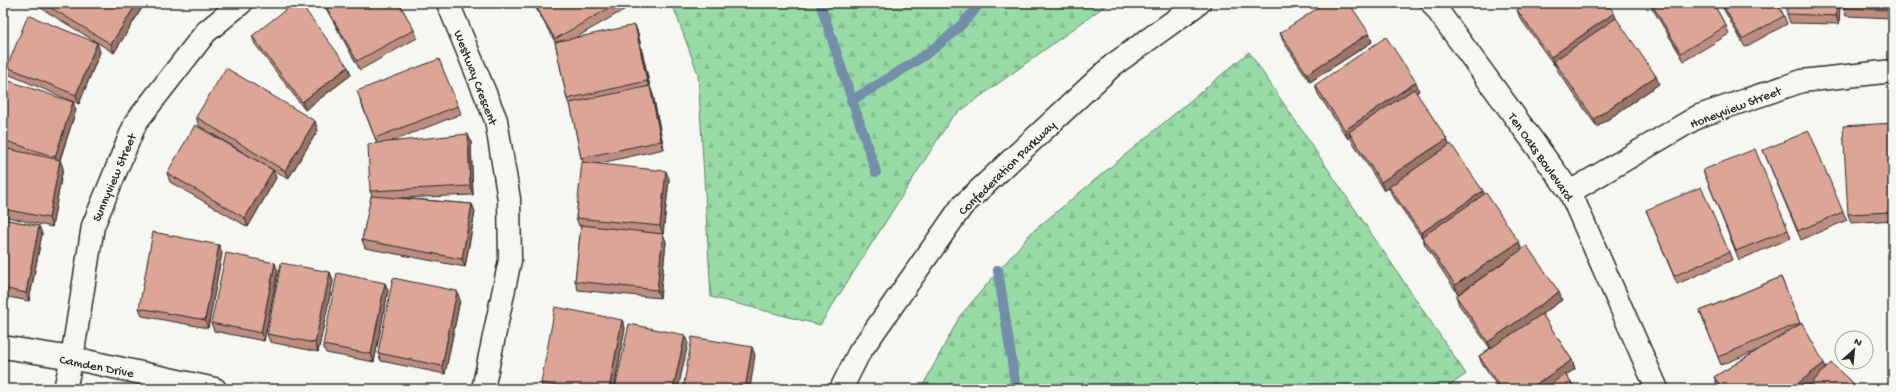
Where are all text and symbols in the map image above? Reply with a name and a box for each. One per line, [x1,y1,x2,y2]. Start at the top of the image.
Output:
street label: Westway Crescent [450,28,500,129]
street label: Honeyview Street [1688,83,1785,133]
street label: Ten Oaks Boulevard [1503,110,1577,205]
street label: Confederation Parkway [956,118,1060,219]
street label: Sunnyview Street [90,130,141,224]
north arrow [1834,330,1874,370]
text: N [1852,336,1864,350]
street label: Camden Drive [58,353,135,382]

